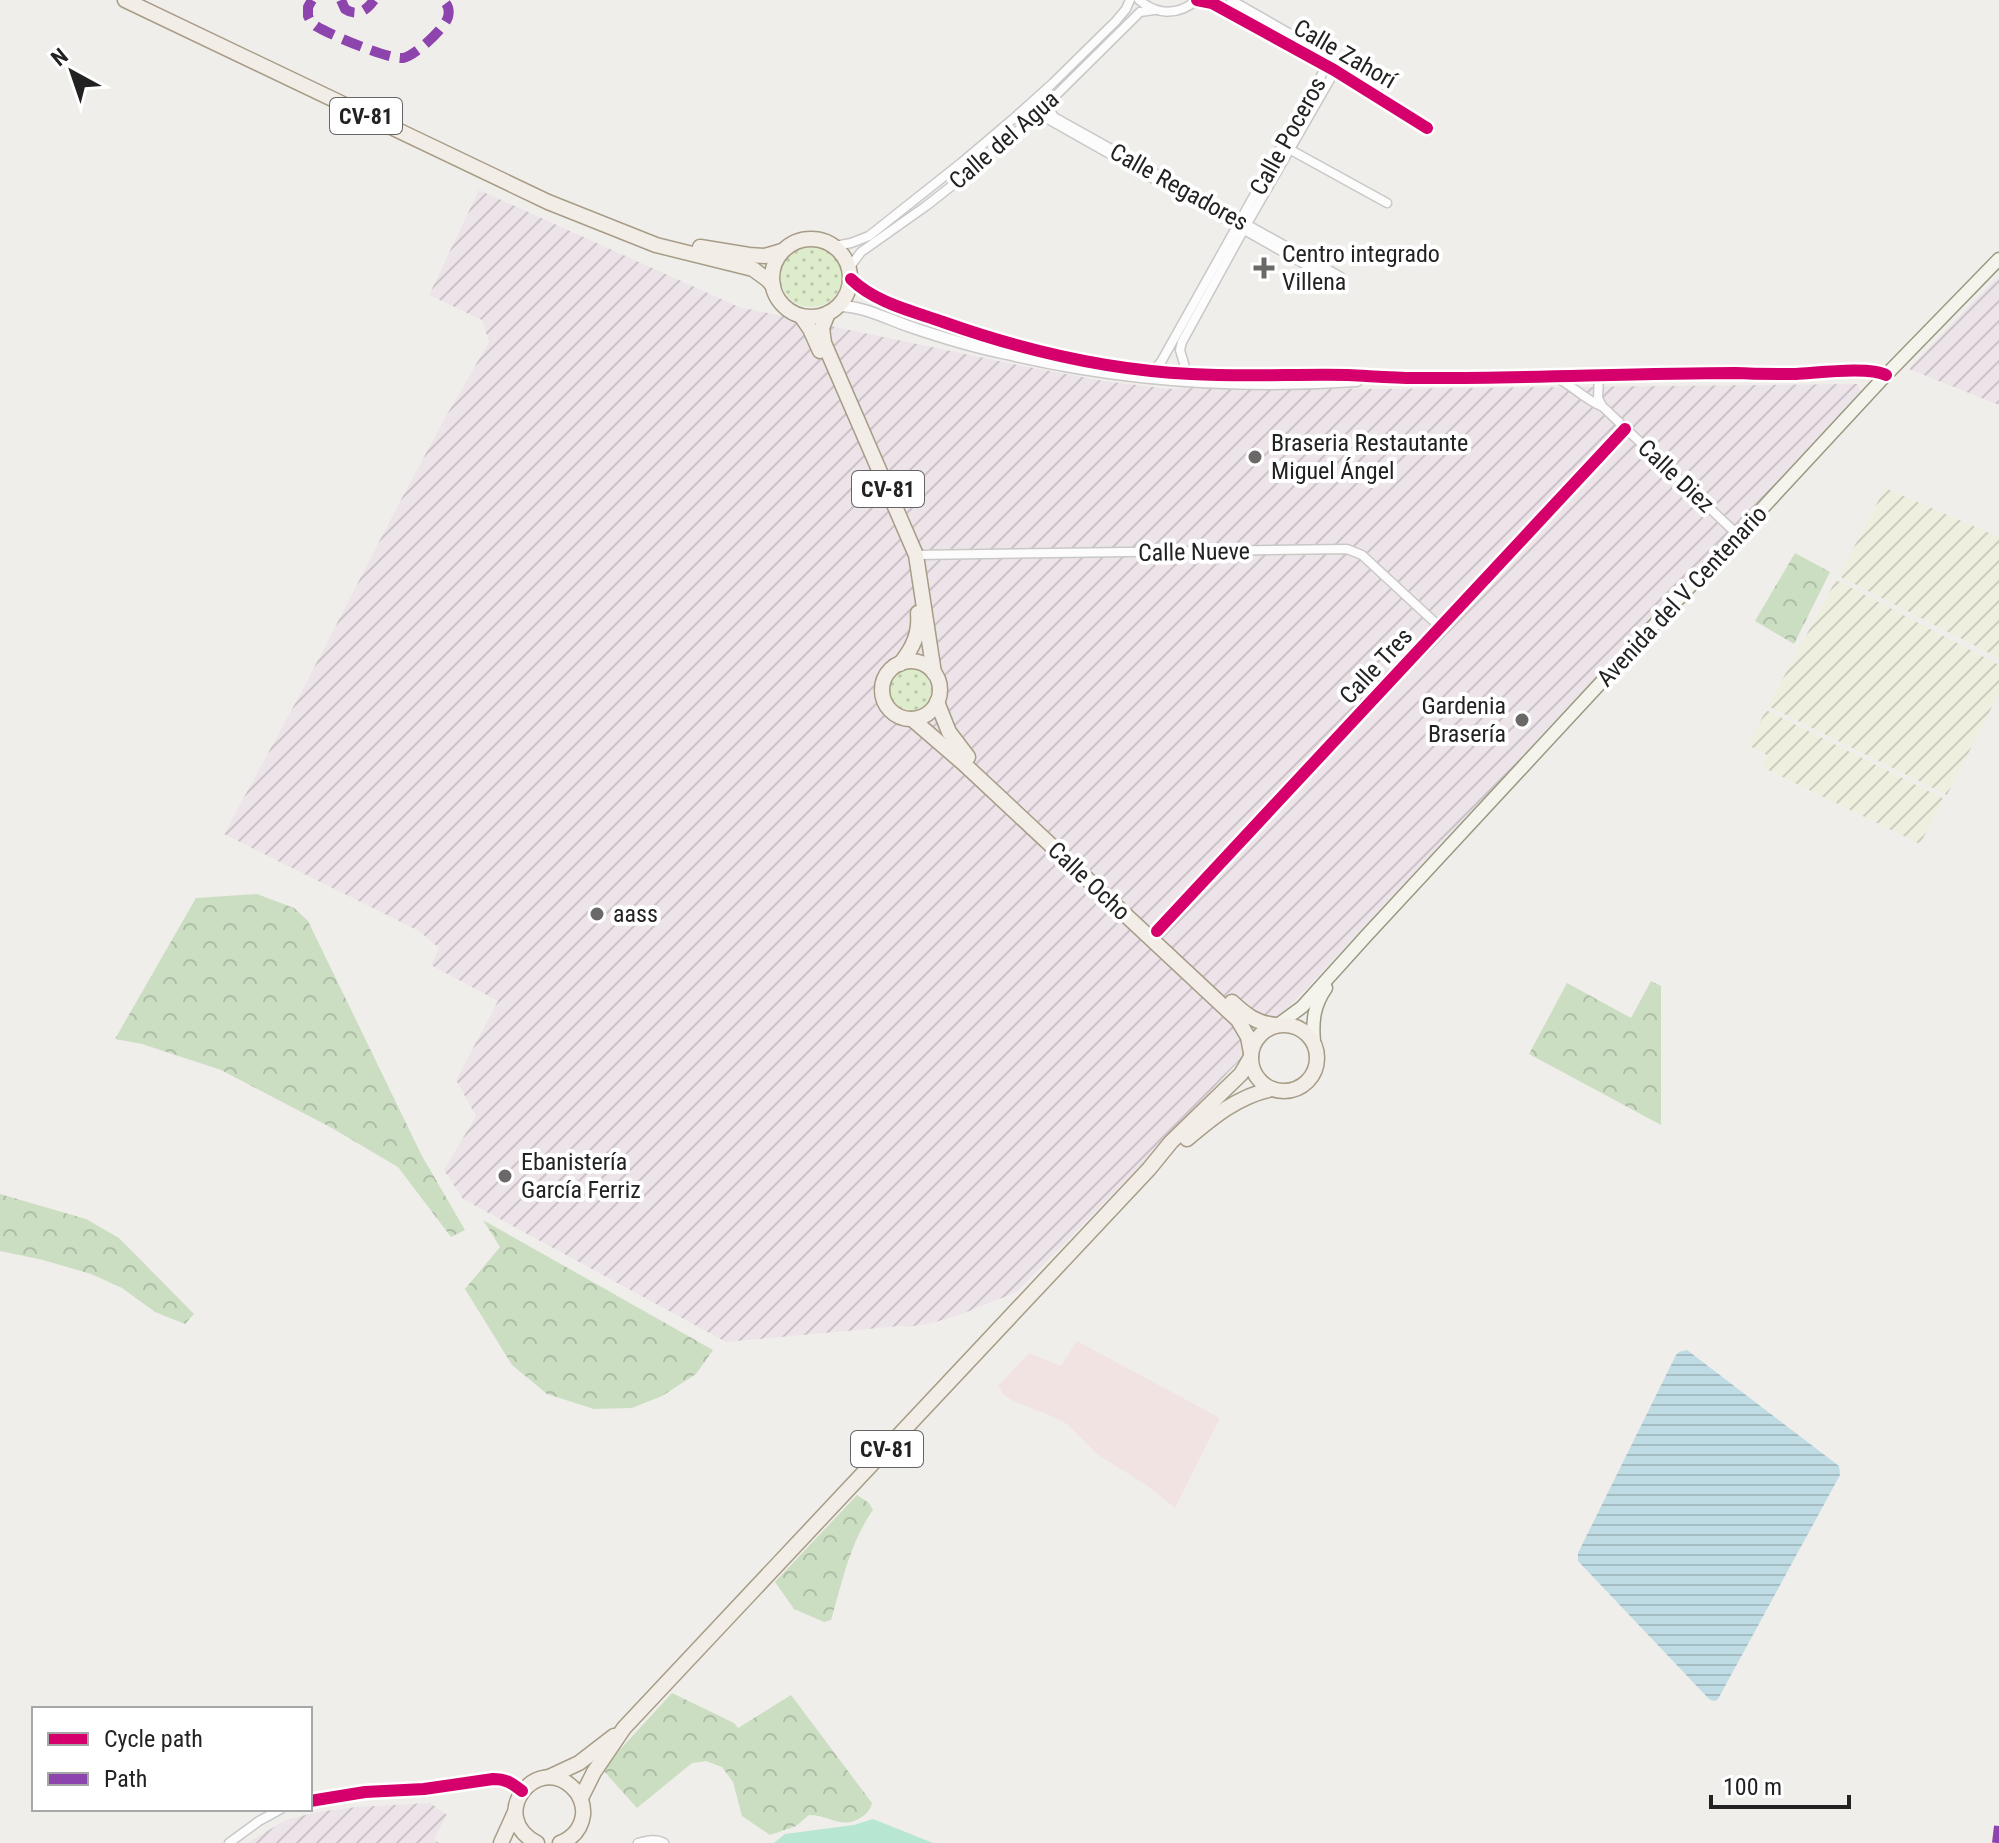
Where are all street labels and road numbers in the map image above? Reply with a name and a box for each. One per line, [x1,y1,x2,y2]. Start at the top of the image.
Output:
street label: Calle Zahorí [1289,13,1402,95]
street label: Calle Poceros [1244,72,1332,200]
street label: Calle del Agua [944,85,1064,195]
road number: CV-81 [330,98,402,134]
street label: Calle Regadores [1105,138,1253,236]
street label: Calle Diez [1632,434,1720,518]
road number: CV-81 [852,471,924,507]
street label: Avenida del V Centenario [1591,500,1773,692]
street label: Calle Nueve [1138,537,1250,567]
street label: Calle Tres [1334,622,1418,710]
street label: Calle Ocho [1042,836,1136,926]
road number: CV-81 [851,1431,923,1467]

